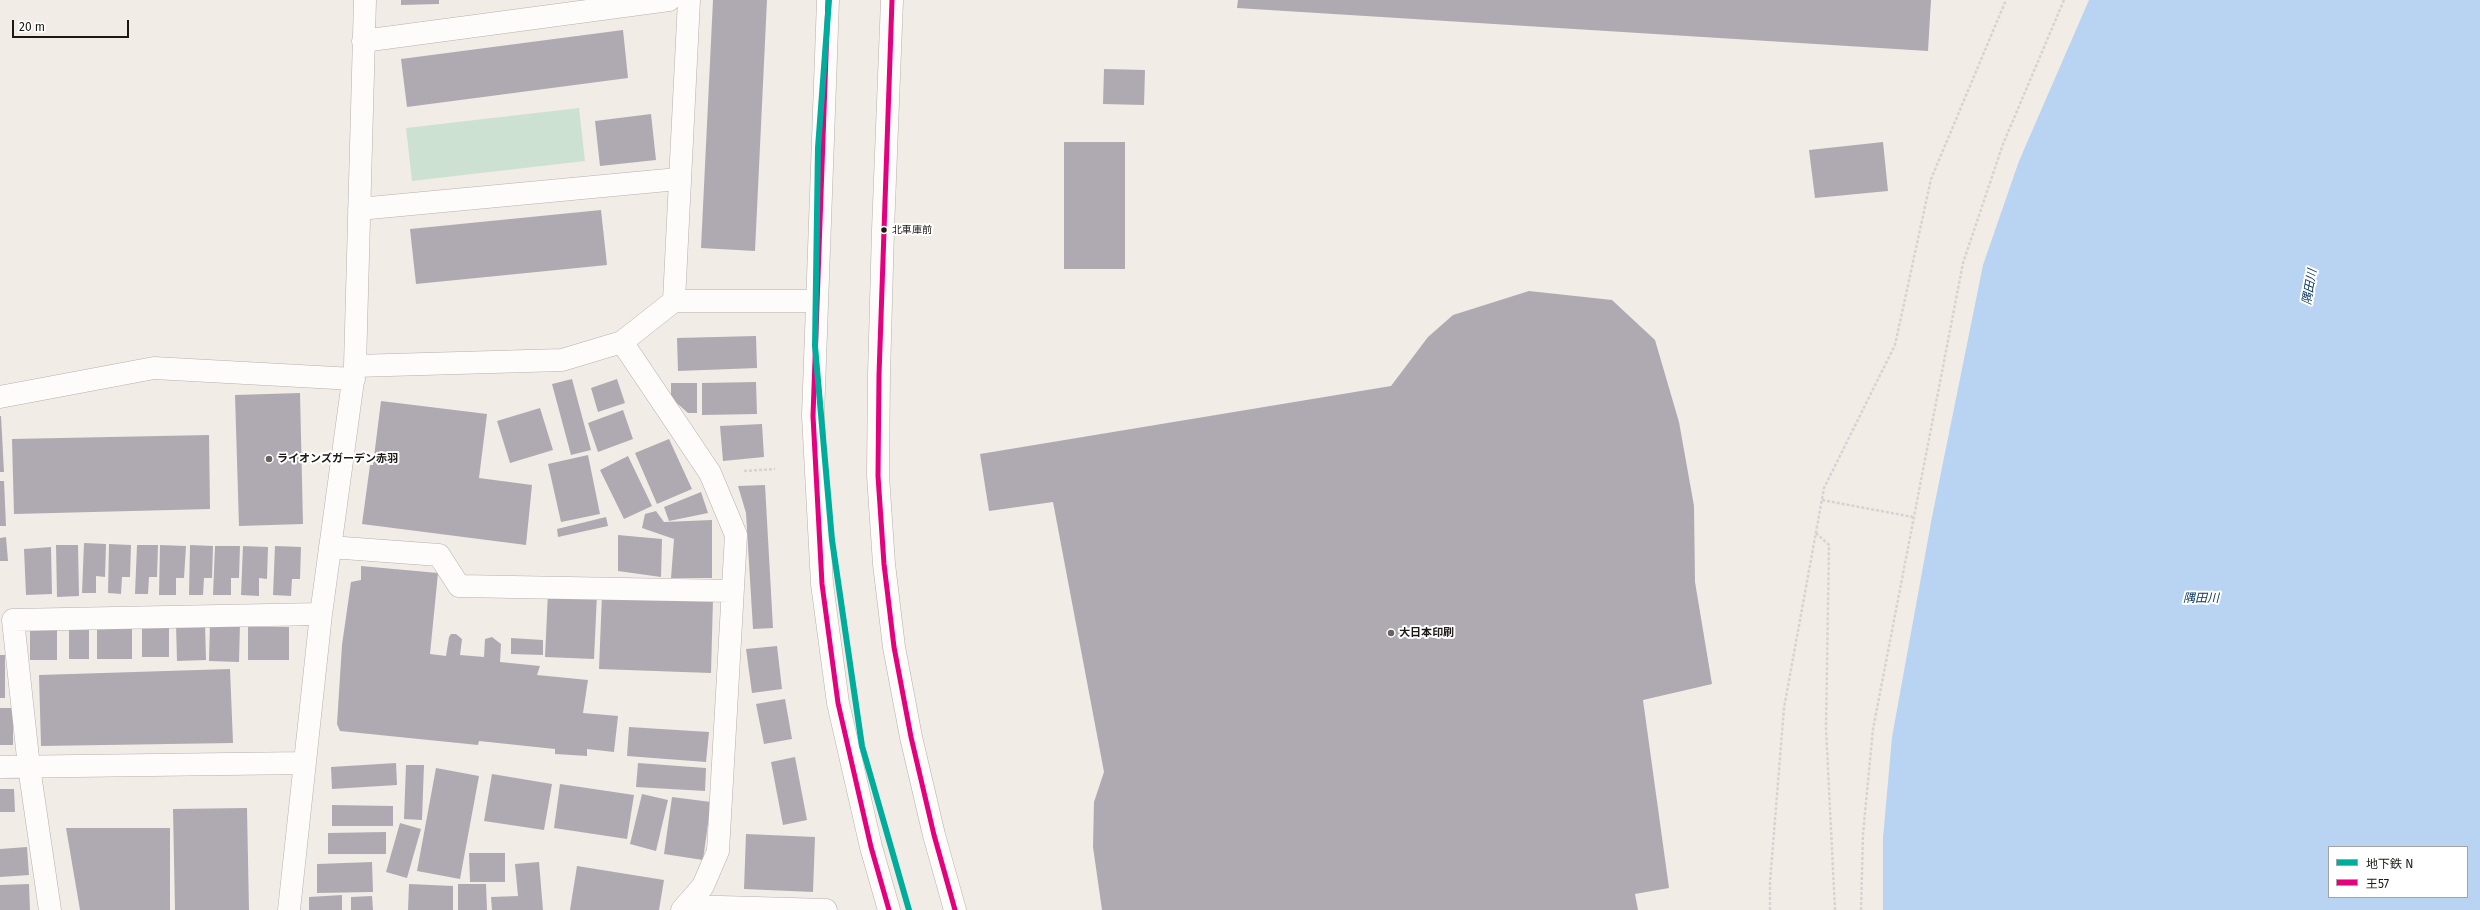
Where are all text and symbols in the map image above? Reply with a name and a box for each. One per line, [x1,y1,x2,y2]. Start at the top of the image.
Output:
scale bar [14,12,131,38]
text: 20 m [19,20,45,34]
place label: 北車庫前 [892,224,932,236]
marker: 北車庫前 [879,225,889,235]
water label: 隅田川 [2300,268,2320,306]
place label: ライオンズガーデン赤羽 [277,452,398,466]
marker: ライオンズガーデン赤羽 [264,454,274,464]
water label: 隅田川 [2183,592,2219,606]
place label: 大日本印刷 [1399,626,1454,640]
marker: 大日本印刷 [1386,628,1396,638]
legend [2328,846,2468,898]
text: 地下鉄 N [2366,857,2413,871]
text: 王57 [2366,877,2389,891]

